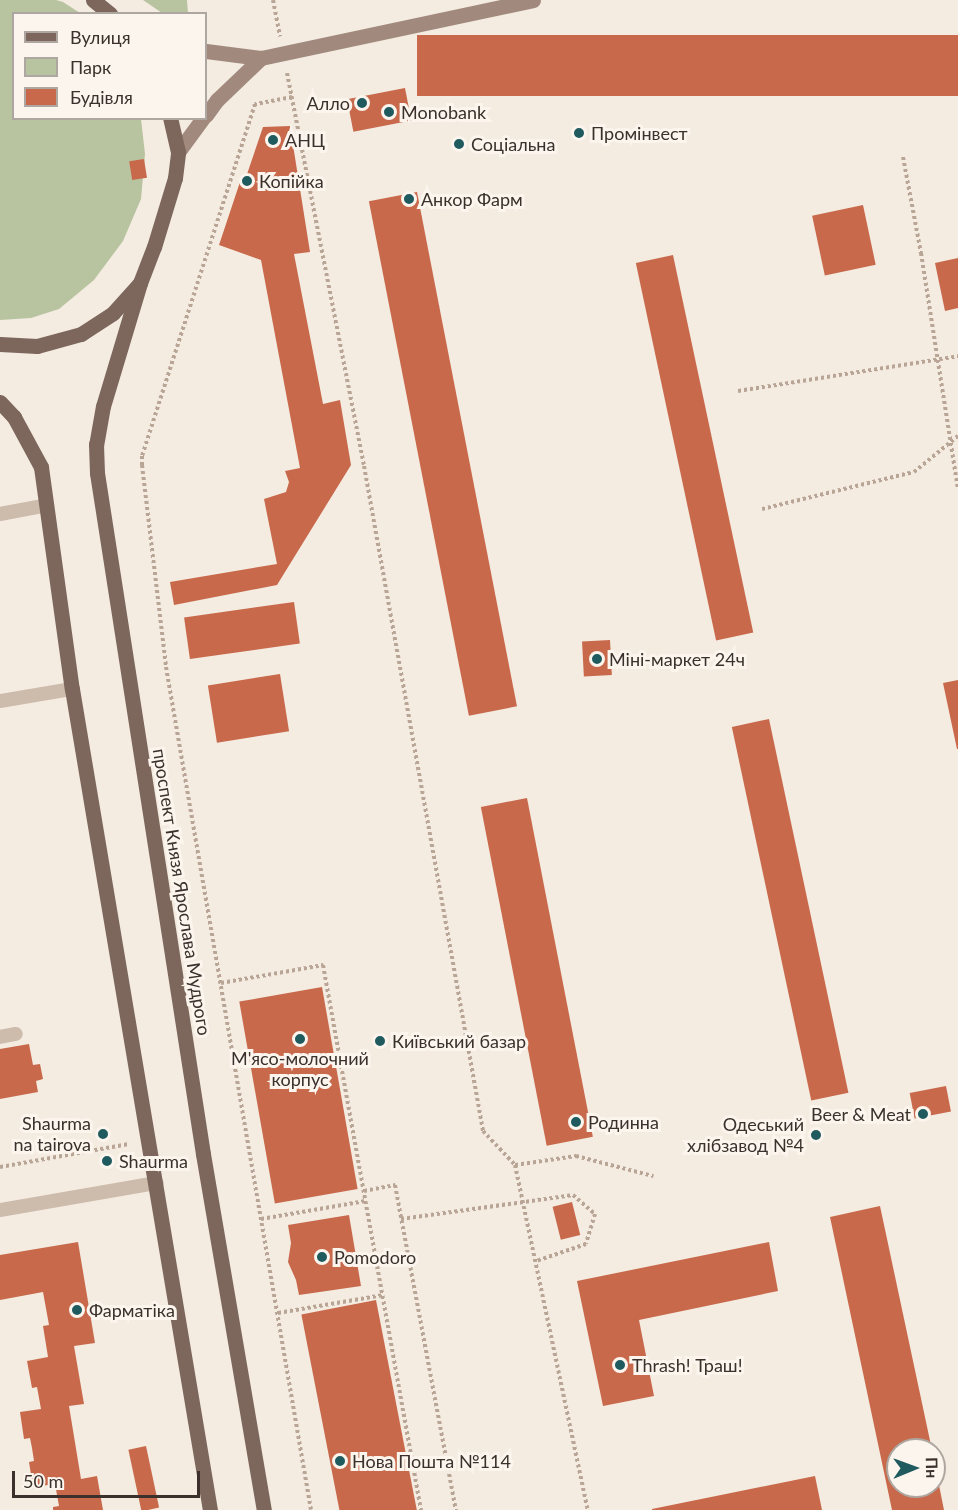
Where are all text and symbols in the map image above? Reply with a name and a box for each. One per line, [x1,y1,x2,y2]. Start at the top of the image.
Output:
legend [12,12,207,120]
text: Вулиця [70,26,131,48]
text: Парк [70,56,111,78]
text: Будівля [70,86,133,108]
place label: Алло [306,92,350,114]
marker: Алло [355,96,369,110]
place label: Monobank [401,101,486,123]
marker: Monobank [382,105,396,119]
place label: Промінвест [591,122,688,144]
marker: Промінвест [572,126,586,140]
place label: АНЦ [285,129,325,151]
marker: АНЦ [266,133,280,147]
place label: Соціальна [471,133,555,155]
marker: Соціальна [452,137,466,151]
place label: Копійка [259,170,324,192]
marker: Копійка [240,174,254,188]
place label: Анкор Фарм [421,188,523,210]
marker: Анкор Фарм [402,192,416,206]
place label: Міні-маркет 24ч [609,648,745,670]
marker: Міні-маркет 24ч [590,652,604,666]
street label: проспект Князя Ярослава Мудрого [149,747,215,1037]
place label: Київський базар [392,1030,526,1052]
marker: М'ясо-молочний корпус [293,1032,307,1046]
marker: Київський базар [373,1034,387,1048]
place label: М'ясо-молочний корпус [231,1048,369,1090]
place label: Beer & Meat [811,1103,911,1125]
marker: Beer & Meat [916,1107,930,1121]
place label: Родинна [588,1111,659,1133]
place label: Shaurma na tairova [14,1113,91,1156]
place label: Одеський хлібзавод №4 [687,1114,804,1156]
marker: Родинна [569,1115,583,1129]
marker: Shaurma na tairova [96,1127,110,1141]
marker: Одеський хлібзавод №4 [809,1128,823,1142]
place label: Shaurma [119,1150,188,1172]
marker: Shaurma [100,1154,114,1168]
place label: Pomodoro [334,1246,416,1268]
marker: Pomodoro [315,1250,329,1264]
place label: Фарматіка [89,1299,175,1321]
marker: Фарматіка [70,1303,84,1317]
place label: Thrash! Траш! [632,1354,742,1376]
marker: Thrash! Траш! [613,1358,627,1372]
north arrow [886,1438,946,1498]
place label: Нова Пошта №114 [352,1450,511,1472]
marker: Нова Пошта №114 [333,1454,347,1468]
text: Пн [923,1457,942,1478]
scale bar [15,1459,202,1497]
text: 50 m [23,1470,63,1492]

